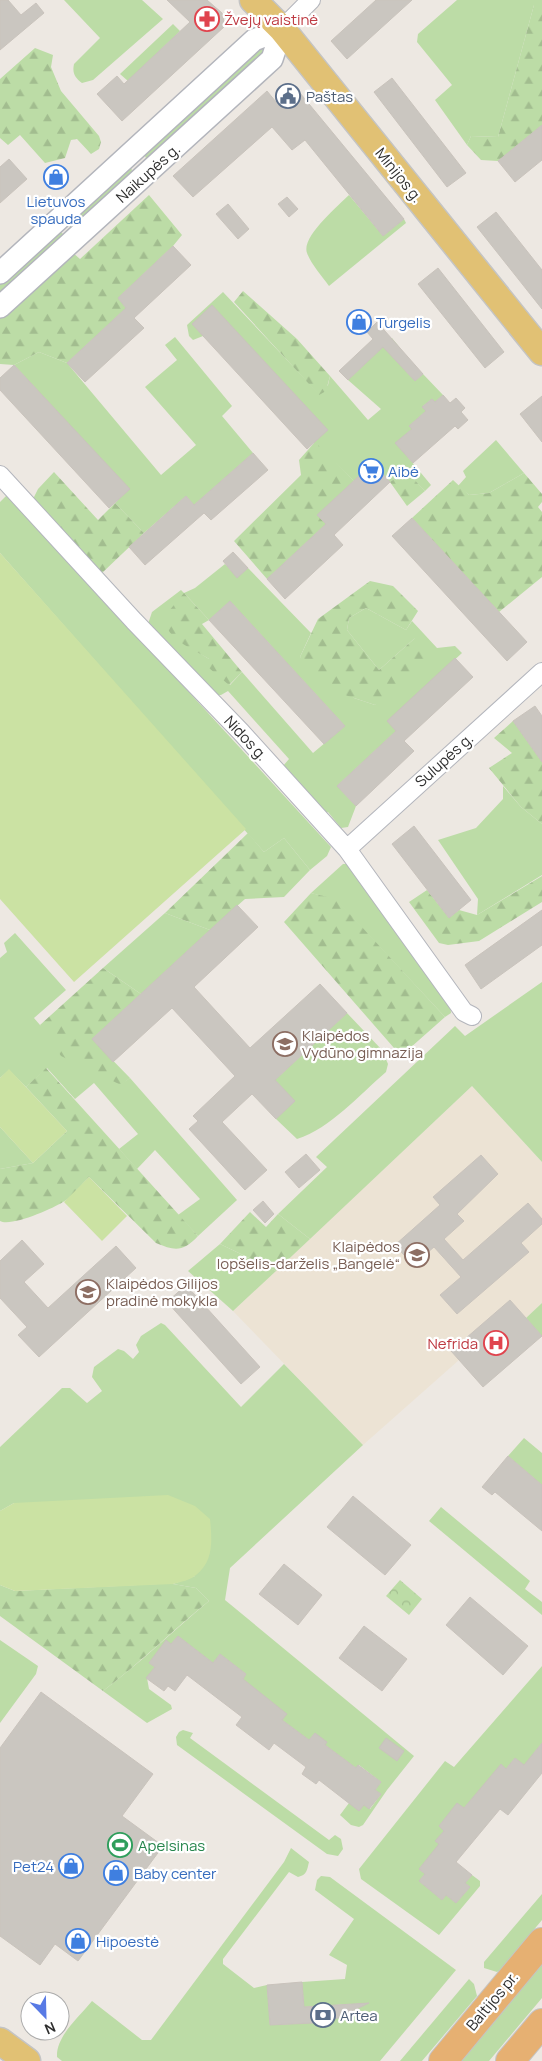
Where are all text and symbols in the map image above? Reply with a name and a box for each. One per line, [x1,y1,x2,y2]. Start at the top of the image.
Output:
pharmacy icon: Žvejų vaistinė [194,6,220,32]
place label: Žvejų vaistinė [224,9,318,30]
public building icon: Paštas [275,83,301,109]
place label: Paštas [306,86,353,107]
street label: Naikupės g. [111,139,185,207]
street label: Minijos g. [371,143,427,207]
shop icon: Lietuvos spauda [43,164,69,190]
place label: Lietuvos spauda [27,191,86,229]
shop icon: Turgelis [346,309,372,335]
place label: Turgelis [376,312,431,333]
supermarket icon: Aibė [358,458,384,484]
place label: Aibė [388,461,419,482]
street label: Nidos g. [220,711,272,765]
street label: Sulupės g. [410,728,478,792]
place label: Klaipėdos Vydūno gimnazija [302,1025,423,1063]
school or university icon: Klaipėdos Vydūno gimnazija [272,1031,298,1057]
place label: Klaipėdos lopšelis-darželis „Bangelė“ [217,1236,400,1274]
school or university icon: Klaipėdos lopšelis-darželis „Bangelė“ [404,1242,430,1268]
place label: Klaipėdos Gilijos pradinė mokykla [106,1273,218,1311]
school or university icon: Klaipėdos Gilijos pradinė mokykla [75,1279,101,1305]
hospital icon: Nefrida [483,1330,509,1356]
place label: Nefrida [428,1333,478,1354]
sports icon: Apelsinas [107,1832,133,1858]
place label: Apelsinas [138,1835,205,1856]
shop icon: Pet24 [58,1853,84,1879]
place label: Pet24 [13,1856,54,1877]
shop icon: Baby center [103,1860,129,1886]
place label: Baby center [134,1863,217,1884]
shop icon: Hipoestė [65,1928,91,1954]
place label: Hipoestė [96,1931,159,1952]
street label: Baltijos pr. [461,1967,523,2035]
north arrow [20,1991,70,2041]
bank icon: Artea [310,2002,336,2028]
place label: Artea [340,2005,378,2026]
text: N [42,2018,59,2039]

